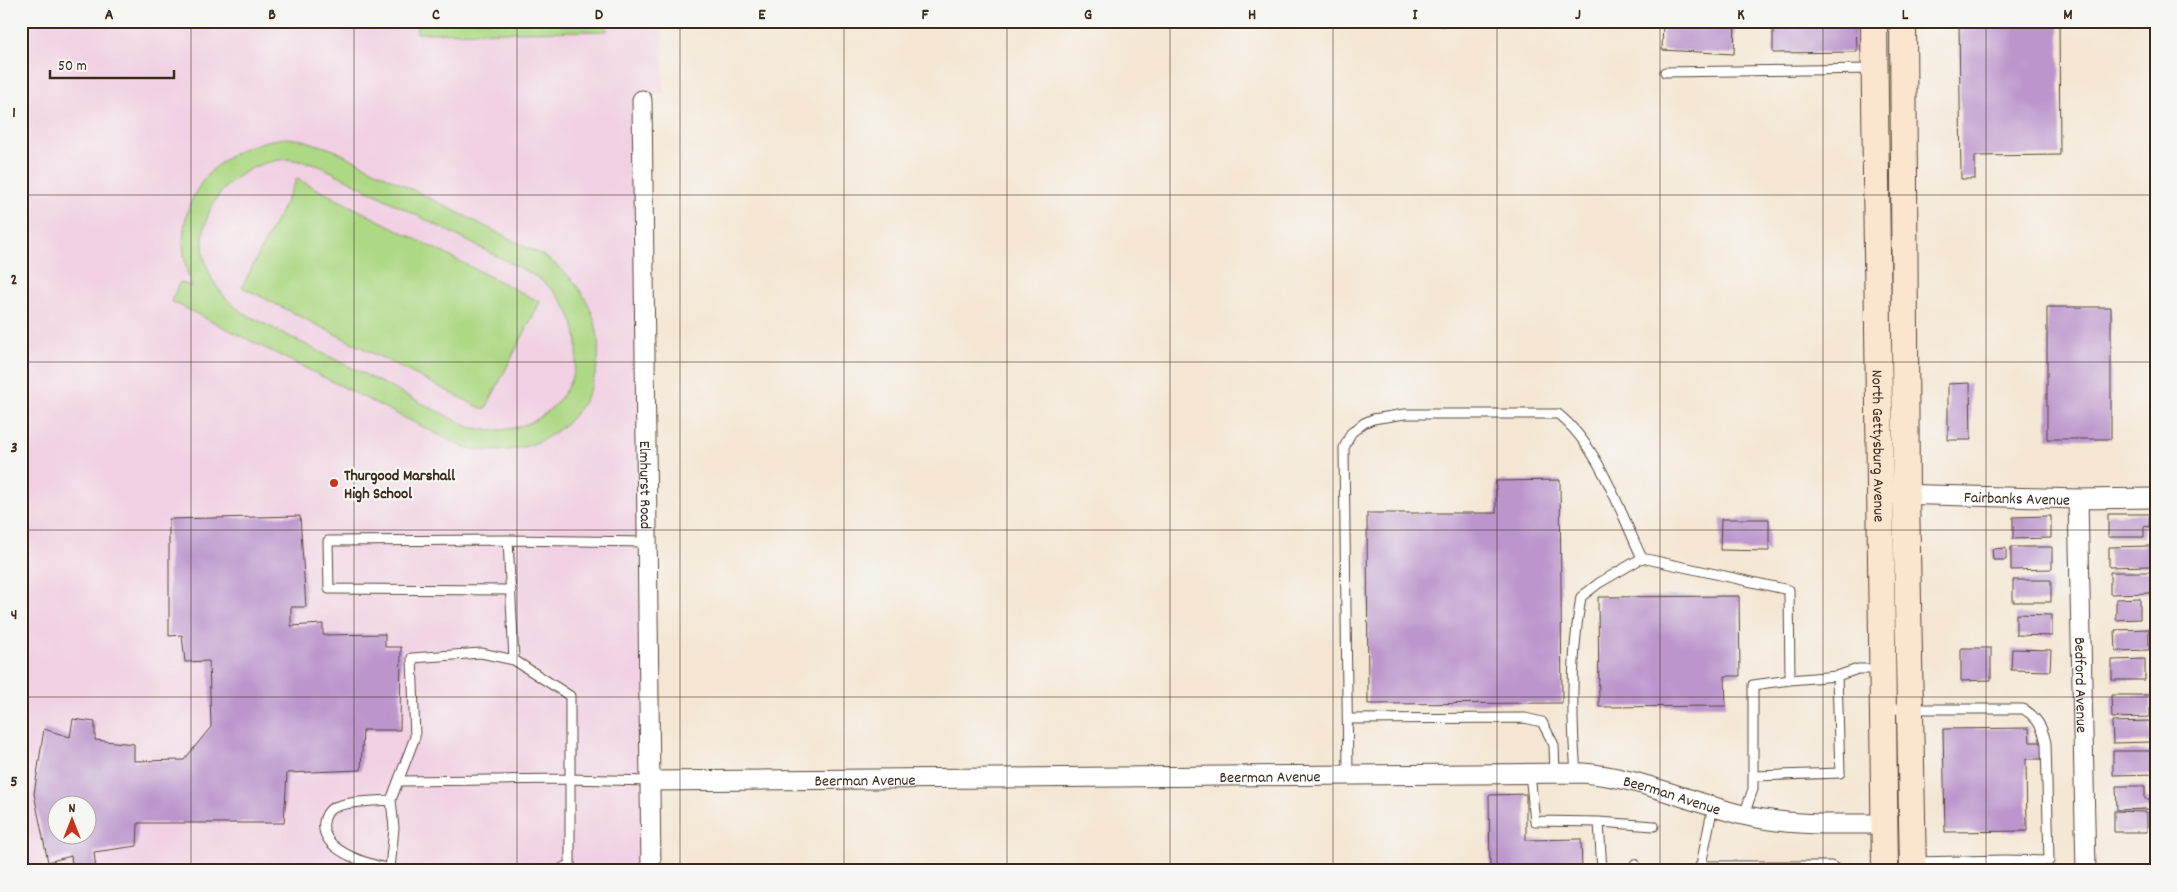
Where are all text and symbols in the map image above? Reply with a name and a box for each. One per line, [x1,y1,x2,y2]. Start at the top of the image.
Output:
text: A [105,4,114,27]
text: B [268,4,276,27]
text: C [432,4,440,27]
text: D [595,4,604,27]
text: E [758,4,766,27]
text: F [921,4,929,27]
text: G [1084,4,1092,27]
text: H [1248,4,1256,27]
text: I [1413,4,1419,27]
text: J [1575,4,1581,27]
text: K [1737,4,1745,27]
text: L [1902,4,1909,27]
text: M [2063,4,2073,27]
scale bar [50,48,174,80]
text: 50 m [58,56,87,78]
text: 1 [12,102,16,125]
text: 2 [11,269,18,292]
street label: North Gettysburg Avenue [1865,370,1889,522]
text: 3 [10,437,18,460]
street label: Elmhurst Road [632,441,656,529]
place label: Thurgood Marshall High School [344,465,455,506]
marker: Thurgood Marshall High School [328,477,340,489]
street label: Fairbanks Avenue [1963,487,2070,513]
text: 4 [11,604,17,627]
street label: Bedford Avenue [2067,637,2092,733]
street label: Beerman Avenue [1219,766,1321,790]
street label: Beerman Avenue [814,770,916,794]
text: 5 [10,771,18,794]
street label: Beerman Avenue [1621,771,1723,822]
north arrow [48,794,98,844]
text: N [69,799,76,819]

